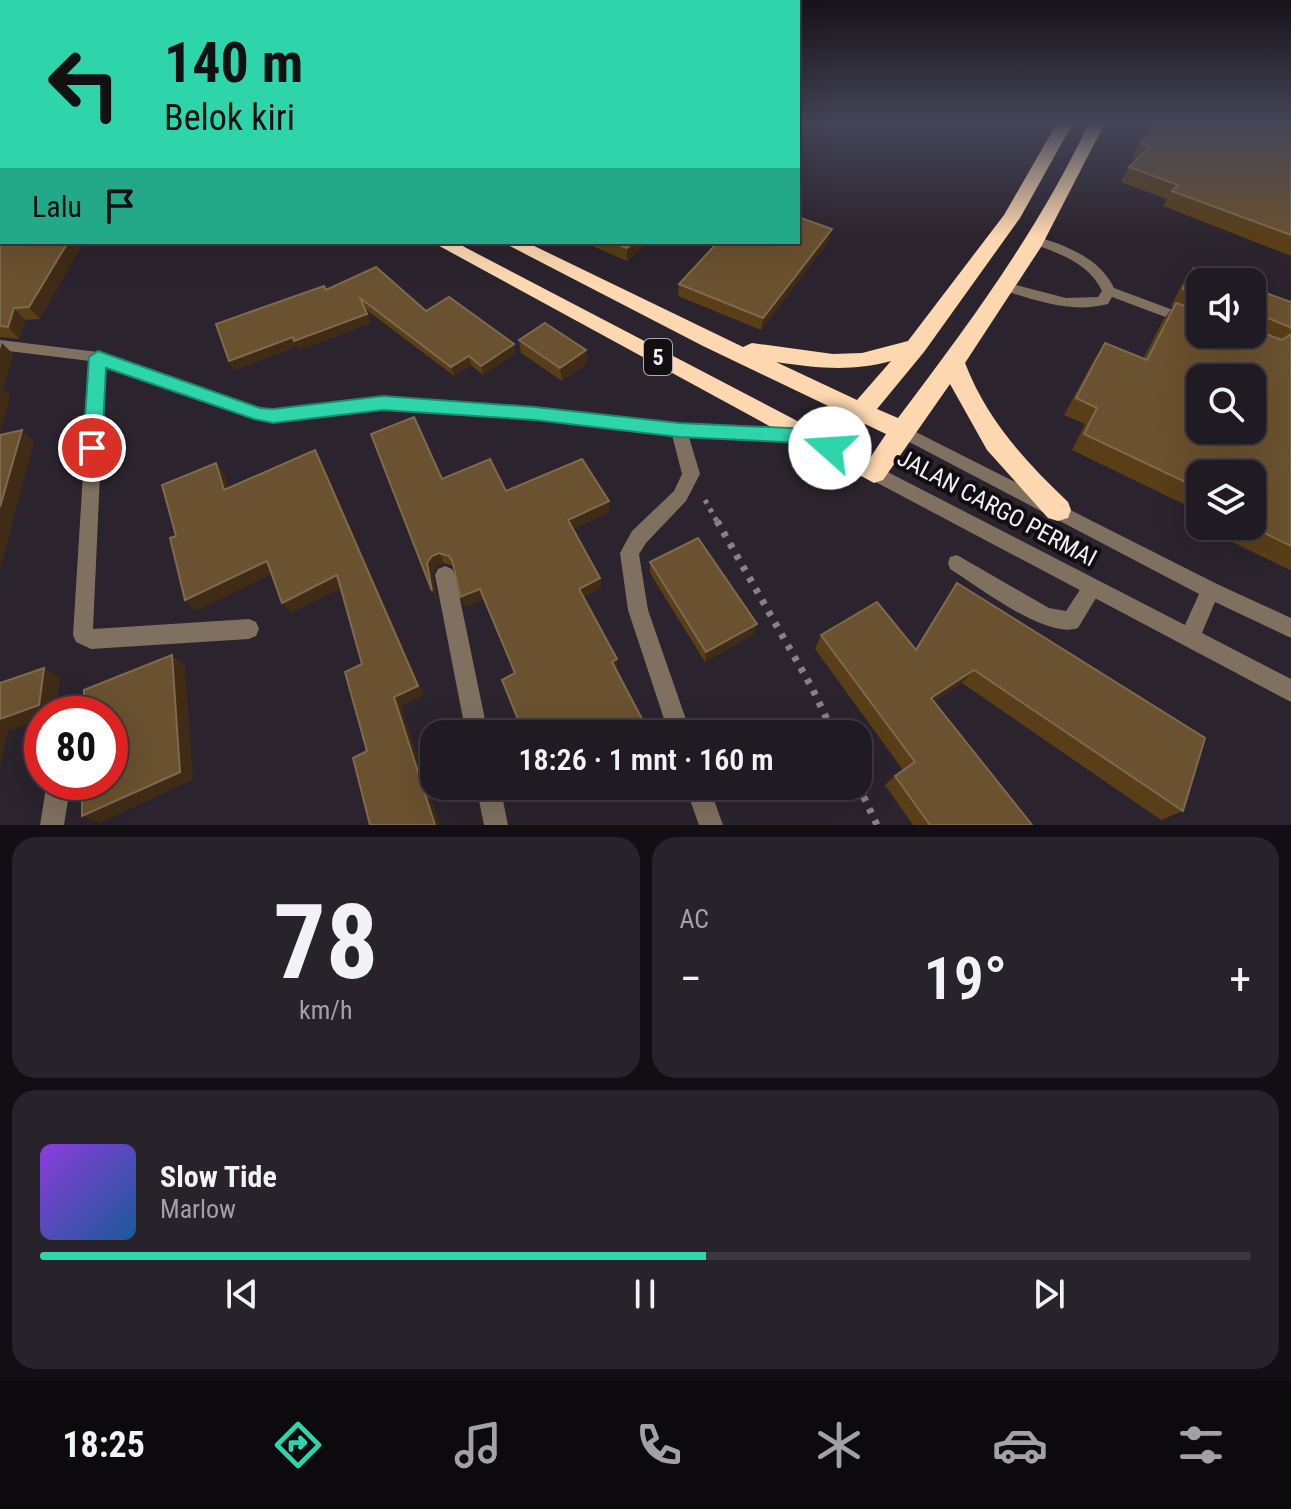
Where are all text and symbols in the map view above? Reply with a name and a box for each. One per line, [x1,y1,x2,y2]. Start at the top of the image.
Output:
text: 140 m [164,30,303,96]
icon: left [32,32,136,136]
text: Belok kiri [164,97,295,139]
icon: arrive [98,184,142,228]
text: Lalu [32,189,82,224]
map controls [1186,268,1266,540]
button: sound [1186,268,1266,348]
road number: 5 [644,339,672,375]
button: search [1186,364,1266,444]
position arrow [788,406,872,490]
pin [58,414,126,482]
icon: arrive [70,426,114,470]
street label: JALAN CARGO PERMAI [893,444,1101,572]
button: layers [1186,460,1266,540]
speed limit sign: 80 [24,696,128,800]
text: 18:26 · 1 mnt · 160 m [518,742,774,777]
text: 78 [273,882,378,1003]
text: AC [680,904,709,934]
text: 19° [924,943,1007,1014]
text: − [680,953,702,1005]
text: + [1229,953,1251,1005]
text: km/h [299,995,353,1025]
text: Slow Tide [160,1159,277,1194]
text: Marlow [160,1194,236,1224]
icon: previous [220,1272,264,1316]
icon: pause [623,1272,667,1316]
icon: next [1027,1272,1071,1316]
icon: directions [270,1417,326,1473]
icon: music [450,1417,506,1473]
icon: phone [631,1417,687,1473]
icon: climate [811,1417,867,1473]
icon: car [992,1417,1048,1473]
icon: filters [1173,1417,1229,1473]
text: 18:25 [62,1424,145,1466]

